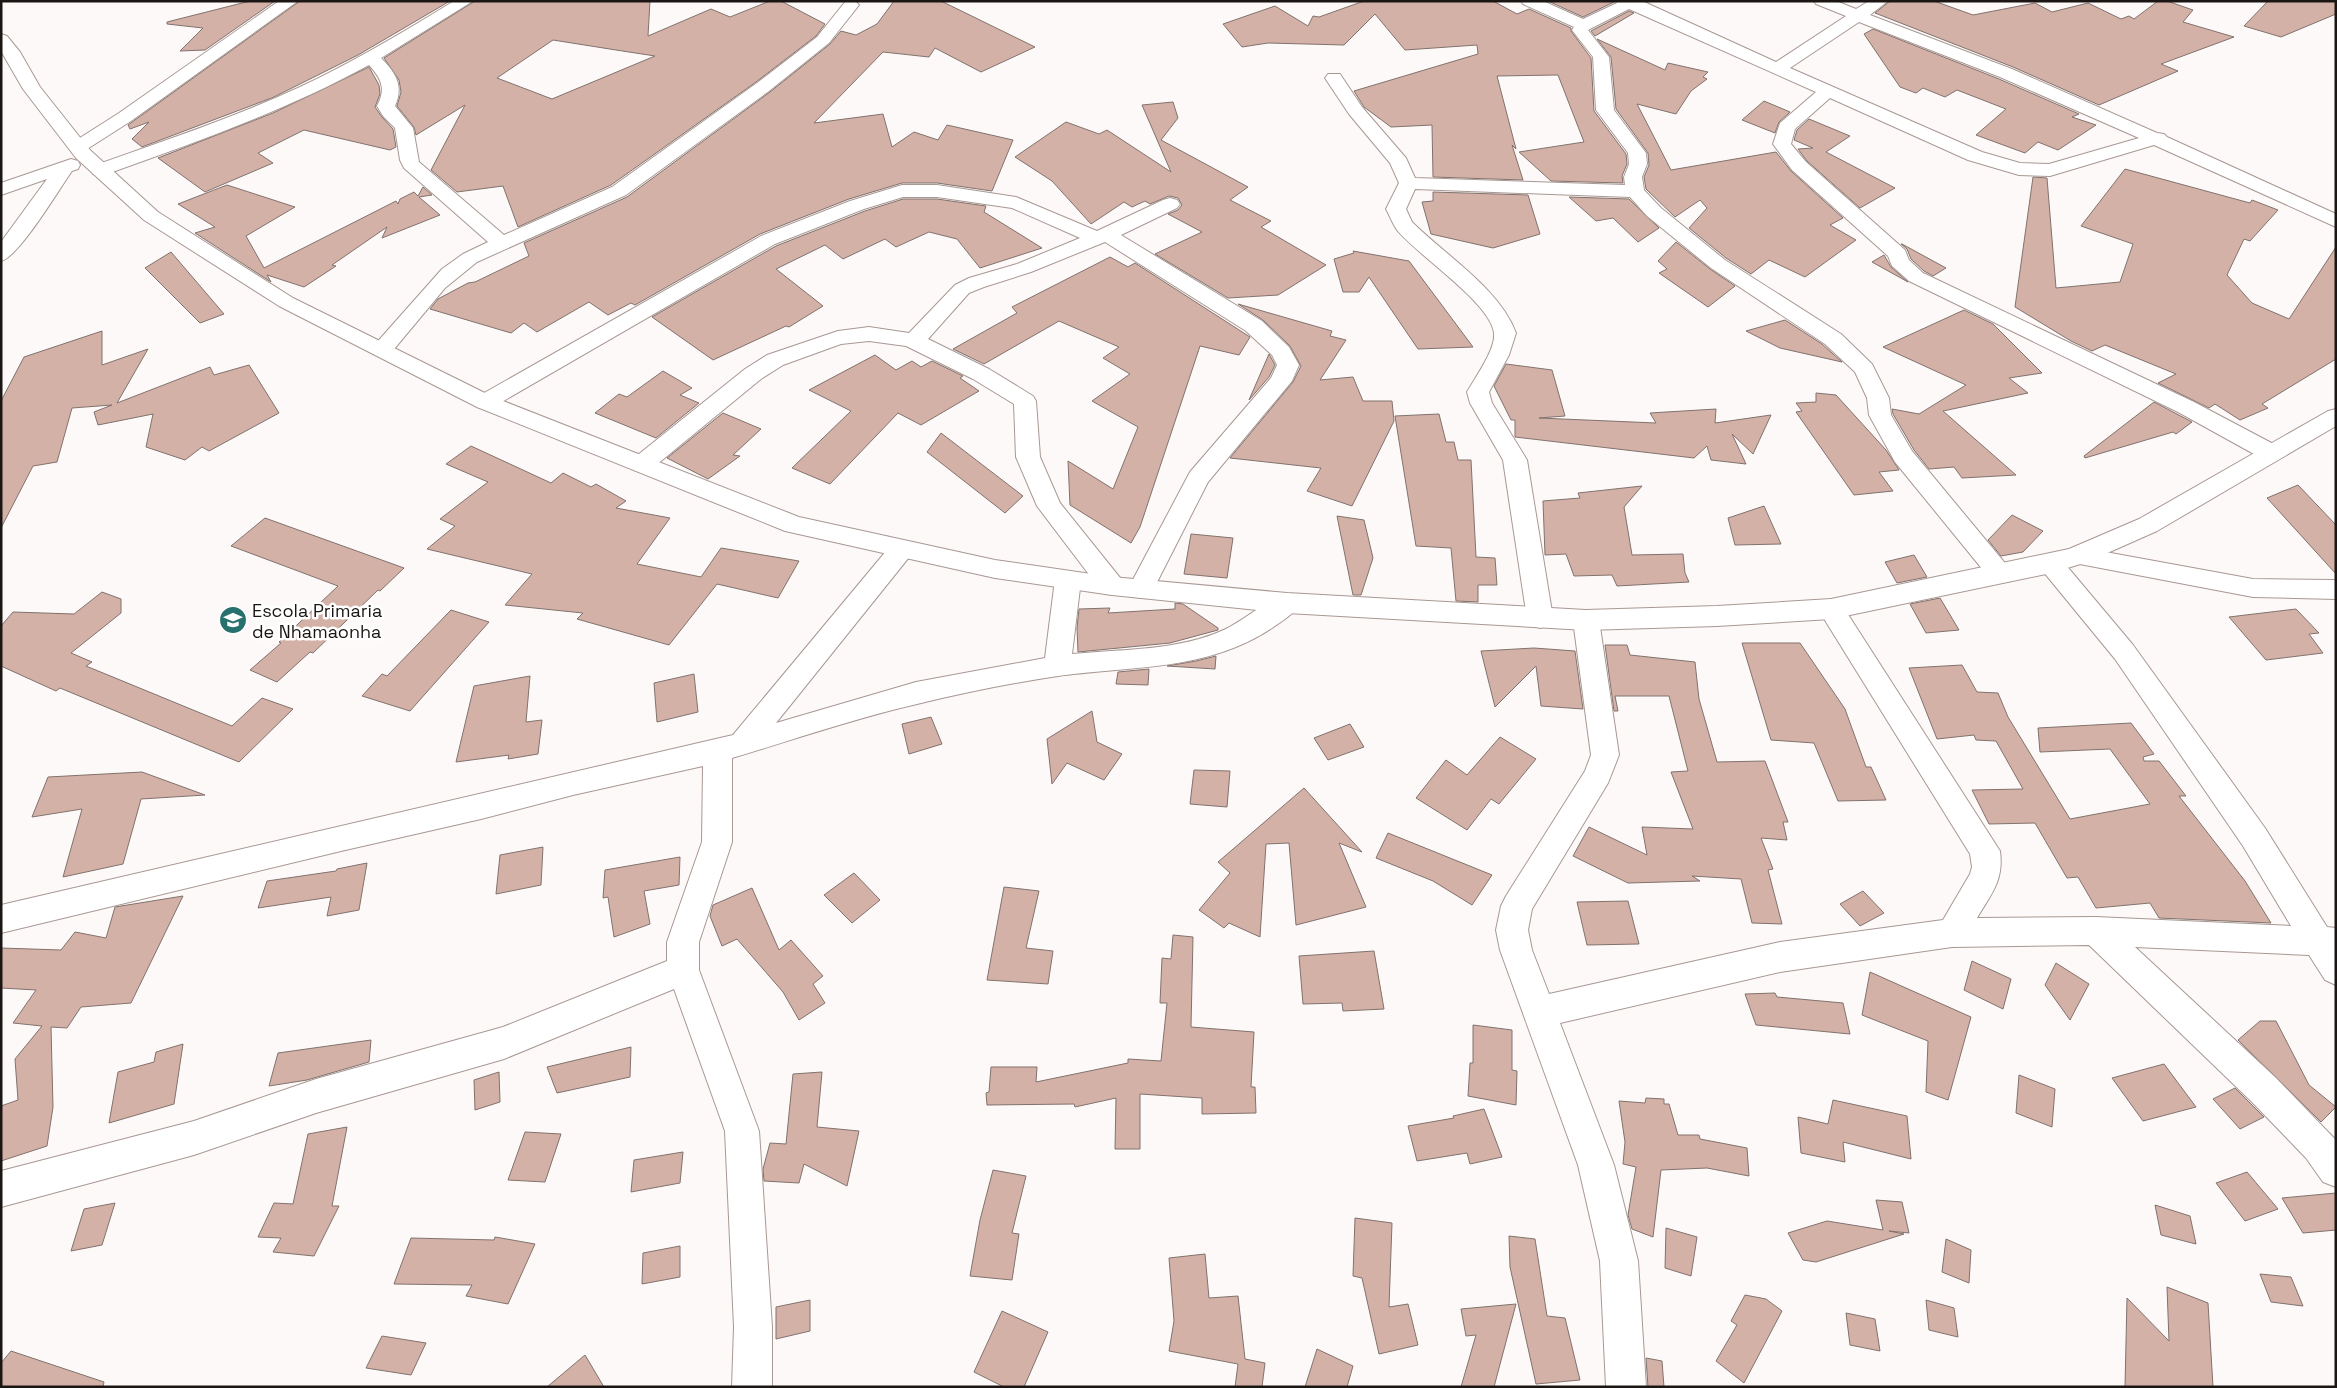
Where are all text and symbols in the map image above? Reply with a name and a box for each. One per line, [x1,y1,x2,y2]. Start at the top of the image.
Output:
place label: Escola Primaria de Nhamaonha [252,599,382,643]
school or university icon: Escola Primaria de Nhamaonha [218,605,248,635]

